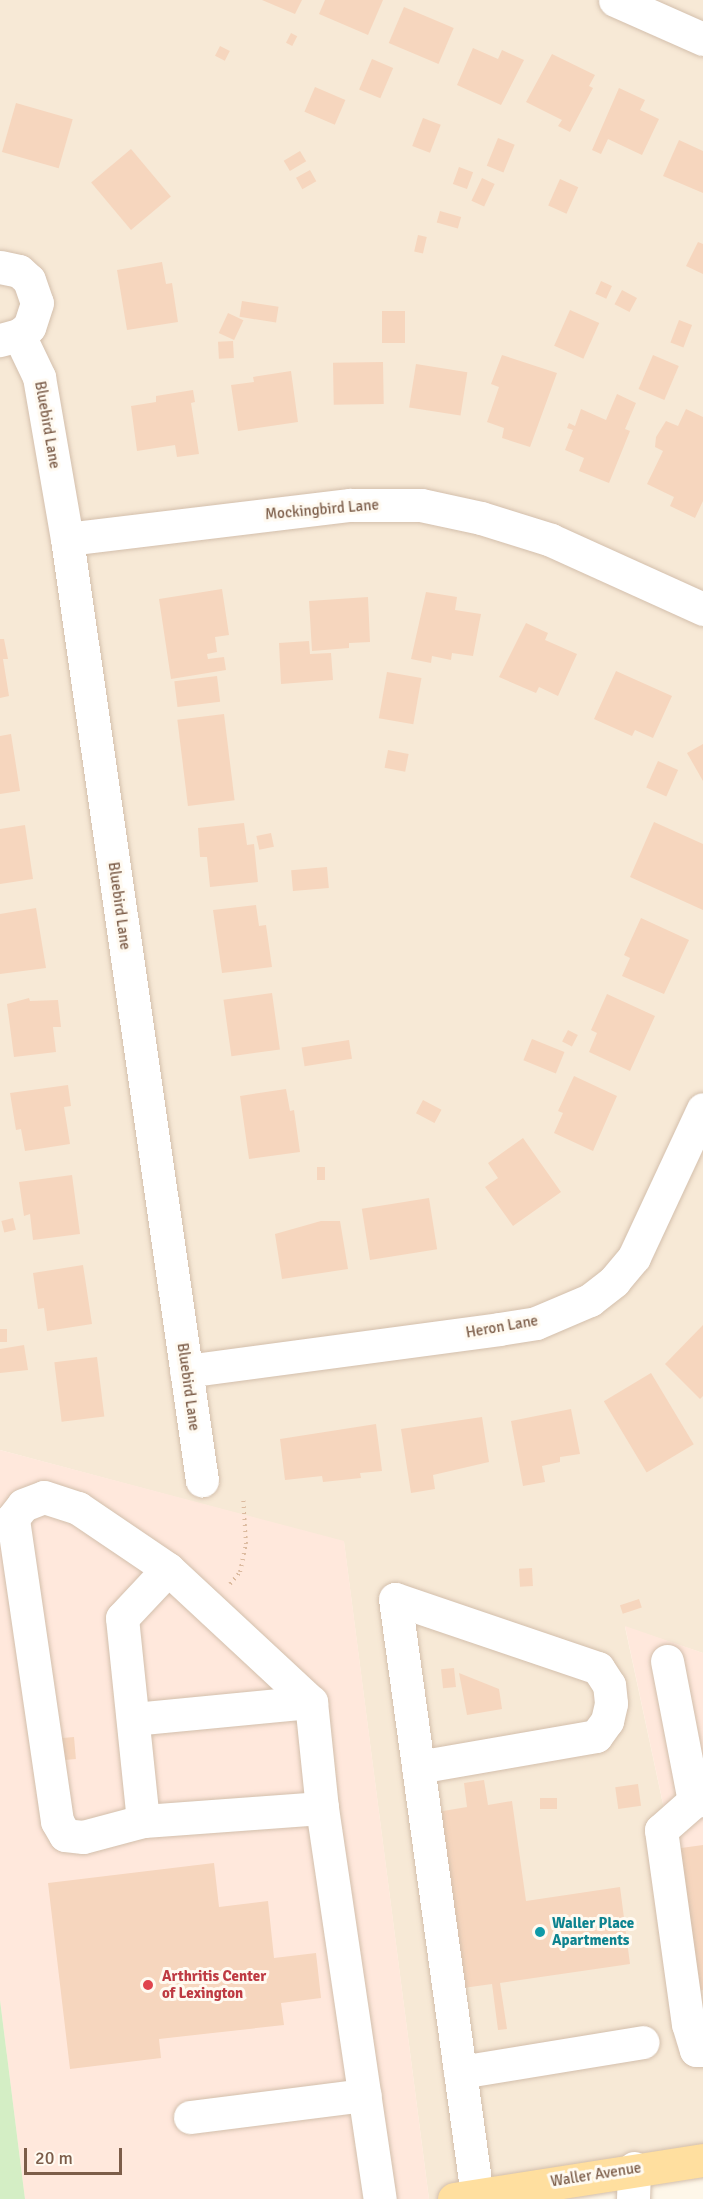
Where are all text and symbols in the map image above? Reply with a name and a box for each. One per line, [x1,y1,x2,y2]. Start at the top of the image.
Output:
street label: Bluebird Lane [30,380,64,470]
street label: Mockingbird Lane [264,496,380,524]
street label: Bluebird Lane [104,861,134,951]
street label: Heron Lane [464,1312,540,1342]
street label: Bluebird Lane [173,1342,203,1432]
place label: Waller Place Apartments [552,1914,634,1949]
marker: Waller Place Apartments [533,1925,547,1939]
place label: Arthritis Center of Lexington [162,1967,266,2002]
marker: Arthritis Center of Lexington [139,1976,157,1994]
scale bar [27,2136,124,2174]
text: 20 m [35,2147,73,2169]
street label: Waller Avenue [549,2159,643,2191]

